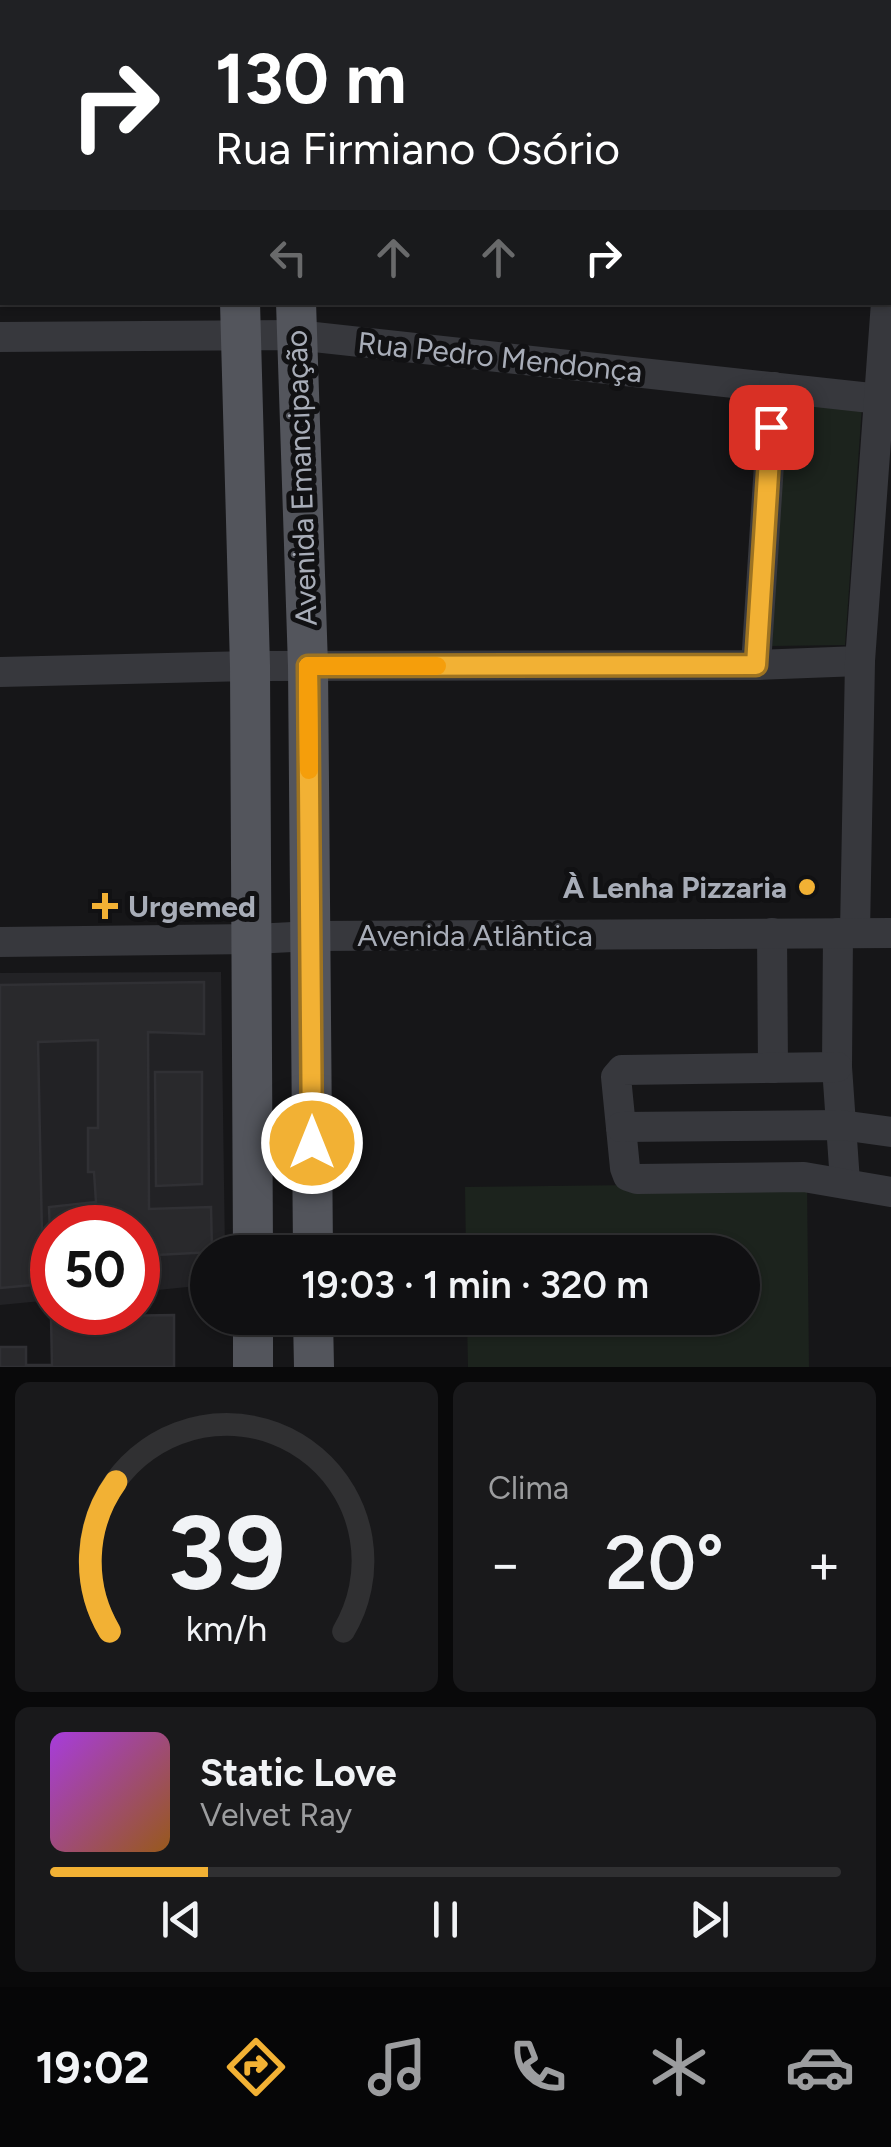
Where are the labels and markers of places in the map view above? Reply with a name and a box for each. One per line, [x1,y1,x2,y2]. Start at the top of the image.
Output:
pin [729,385,814,470]
place label: À Lenha Pizzaria [563,869,787,906]
marker: À Lenha Pizzaria [796,876,818,898]
place label: Urgemed [128,888,256,925]
marker: Urgemed [92,893,118,919]

